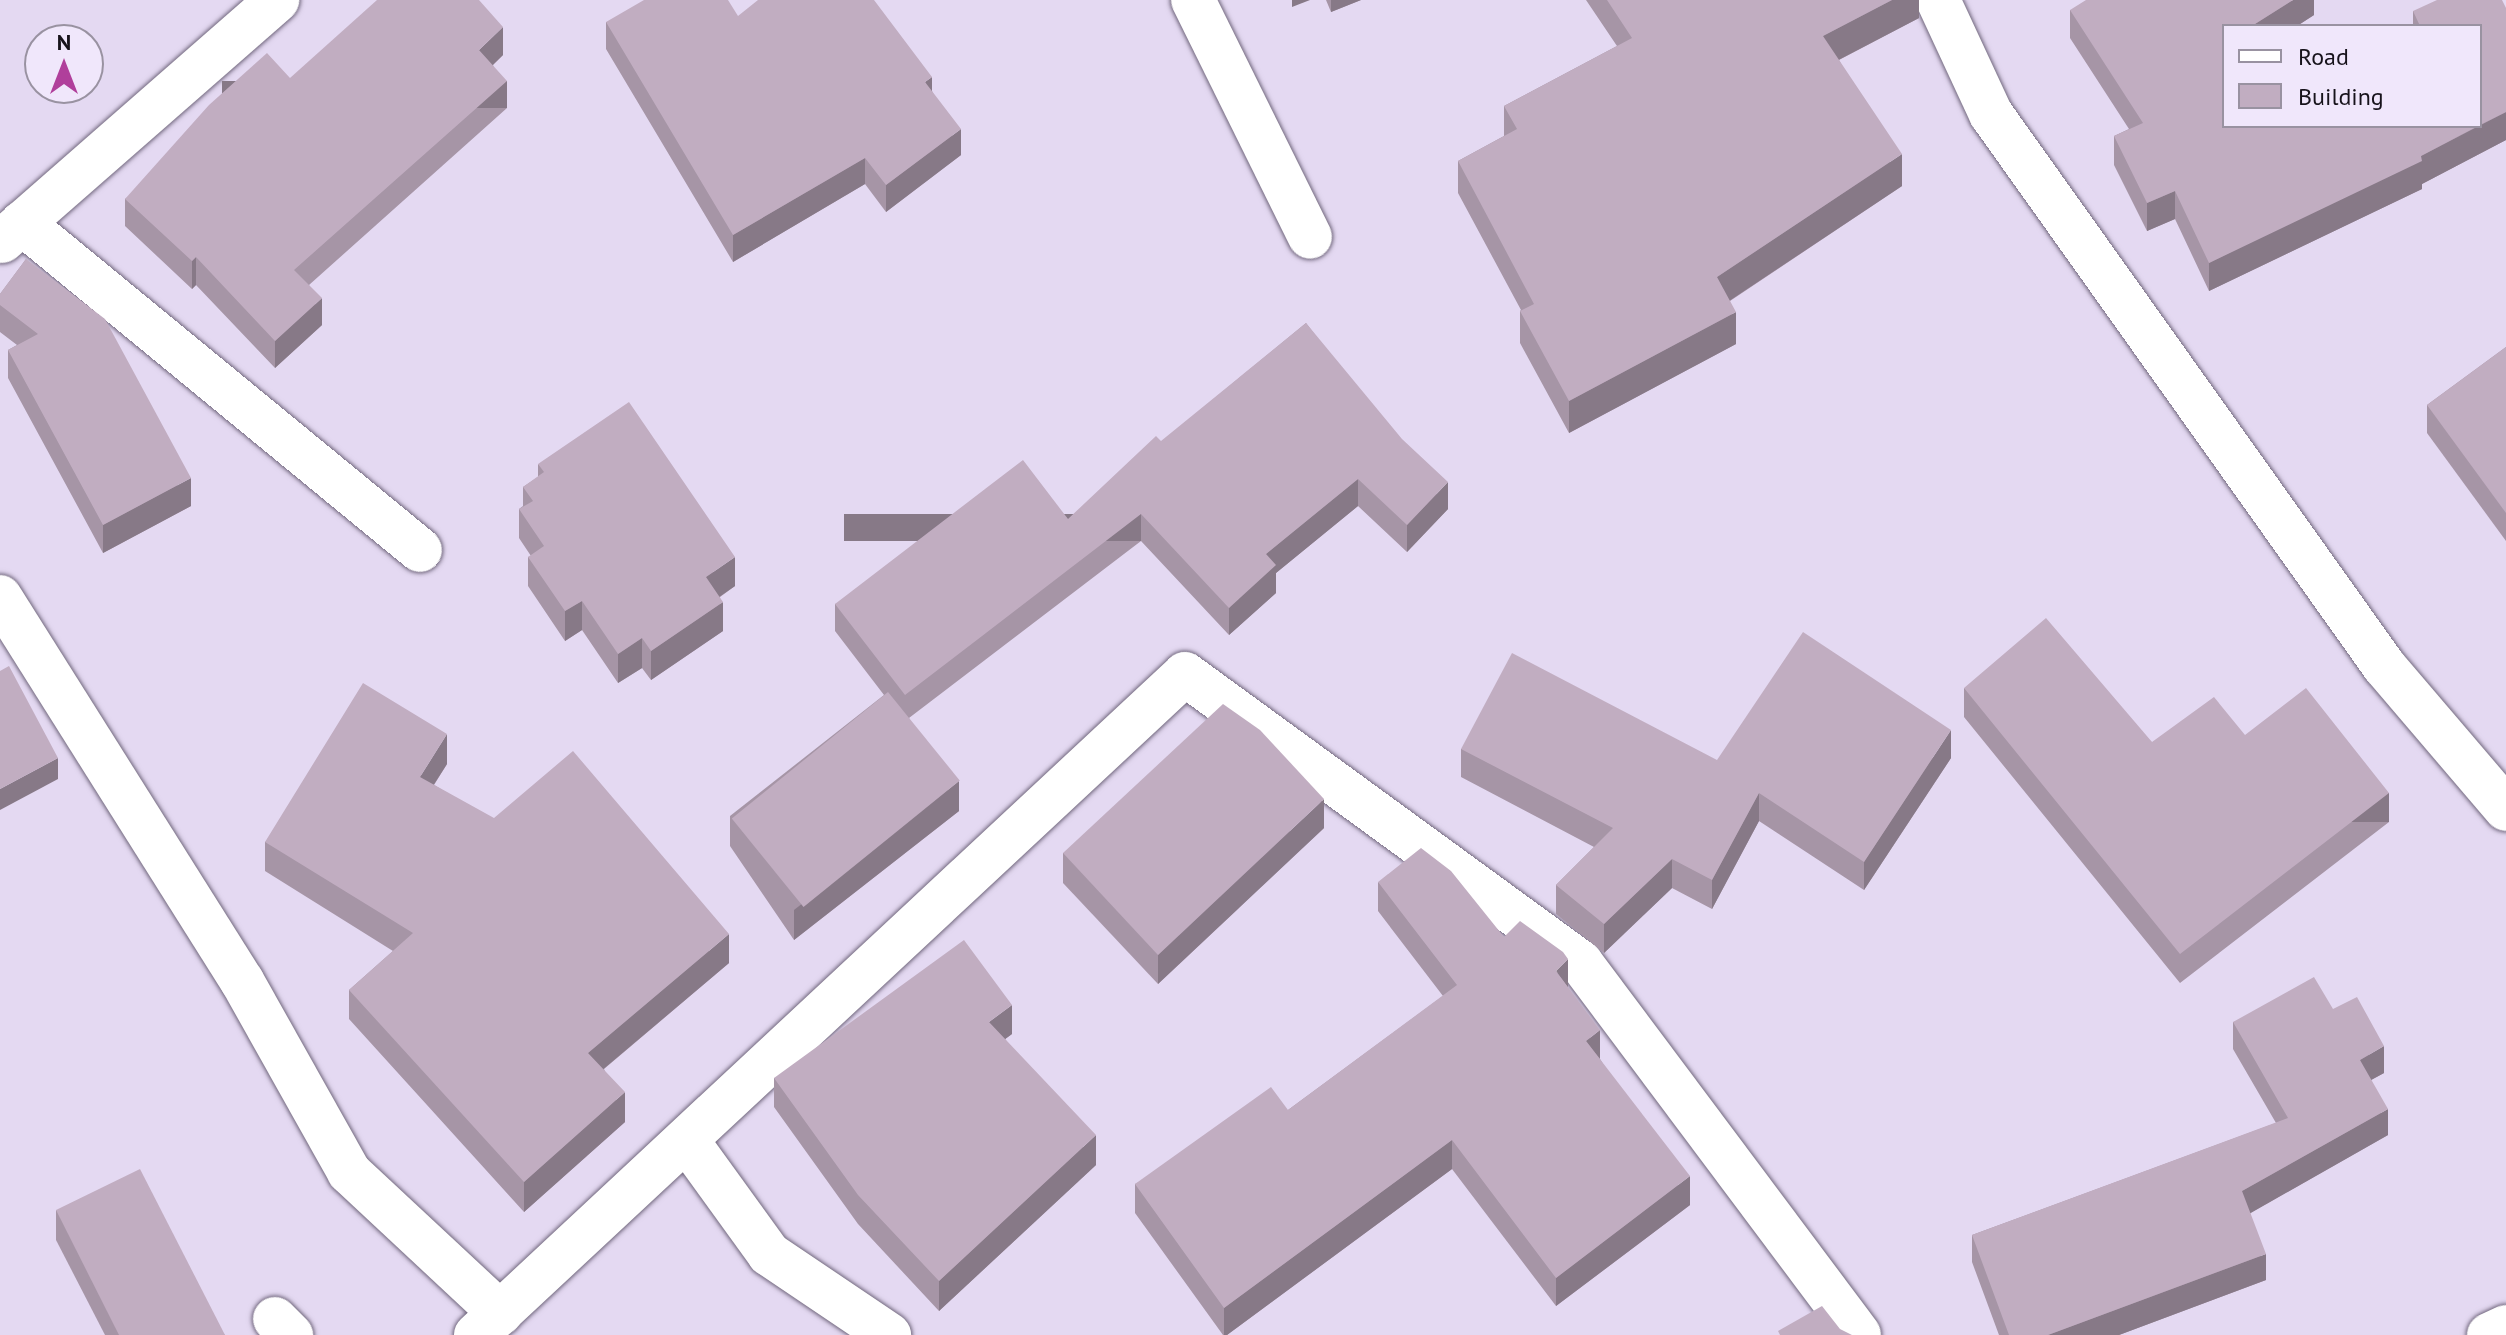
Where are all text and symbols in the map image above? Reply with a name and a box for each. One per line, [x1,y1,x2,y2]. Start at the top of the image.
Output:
north arrow [24,24,104,104]
legend [2222,24,2482,128]
text: N [57,28,71,56]
text: Road [2298,41,2349,72]
text: Building [2298,81,2384,112]

